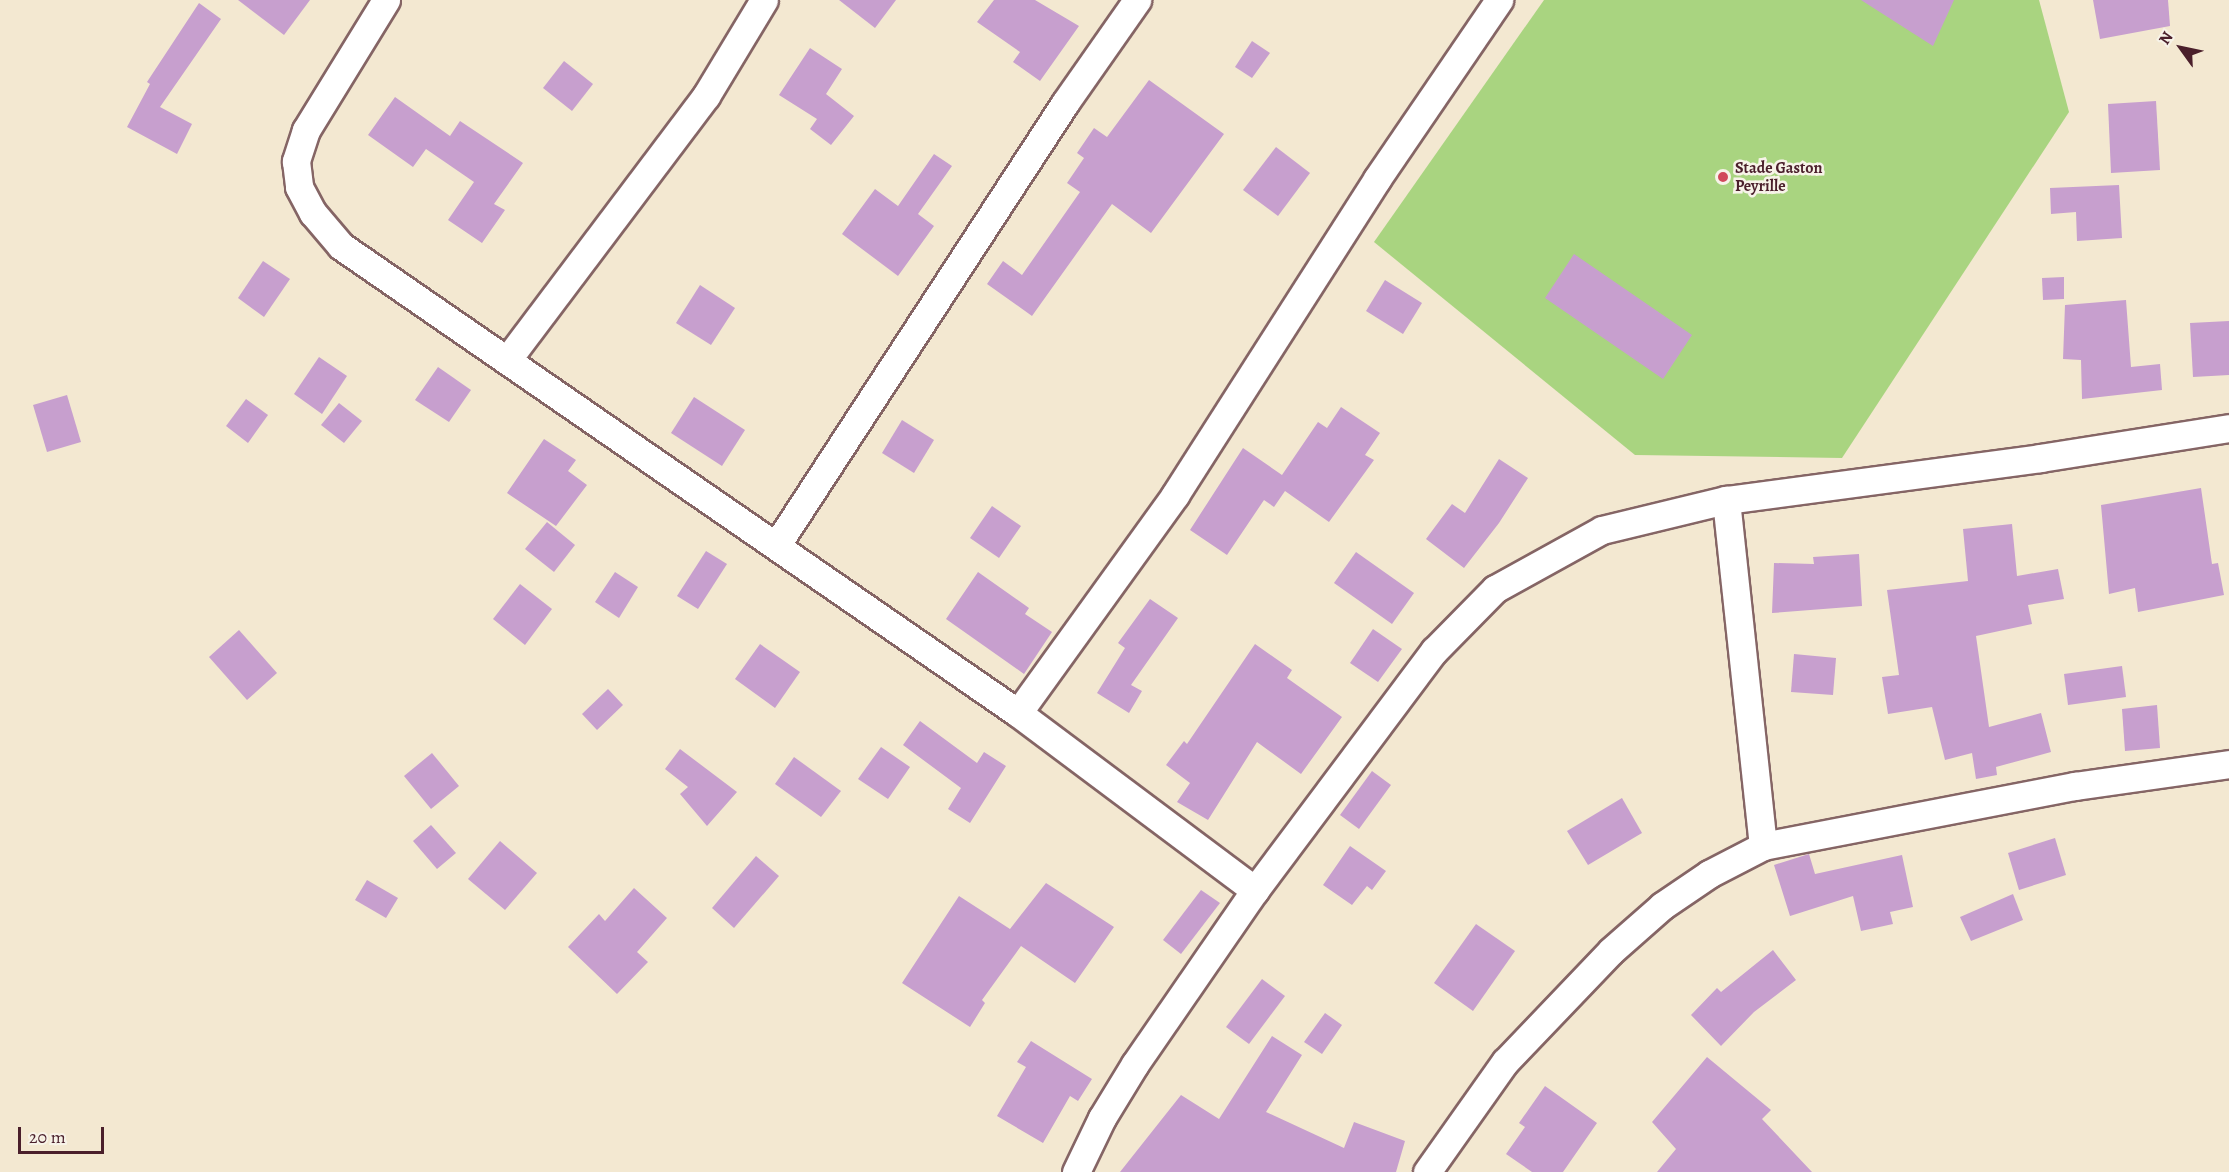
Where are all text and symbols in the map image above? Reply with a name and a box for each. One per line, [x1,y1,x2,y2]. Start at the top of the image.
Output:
north arrow [2151,18,2211,78]
text: N [2154,27,2178,49]
place label: Stade Gaston Peyrille [1735,158,1823,196]
marker: Stade Gaston Peyrille [1716,170,1730,184]
scale bar [21,1115,106,1153]
text: 20 m [29,1125,66,1149]

